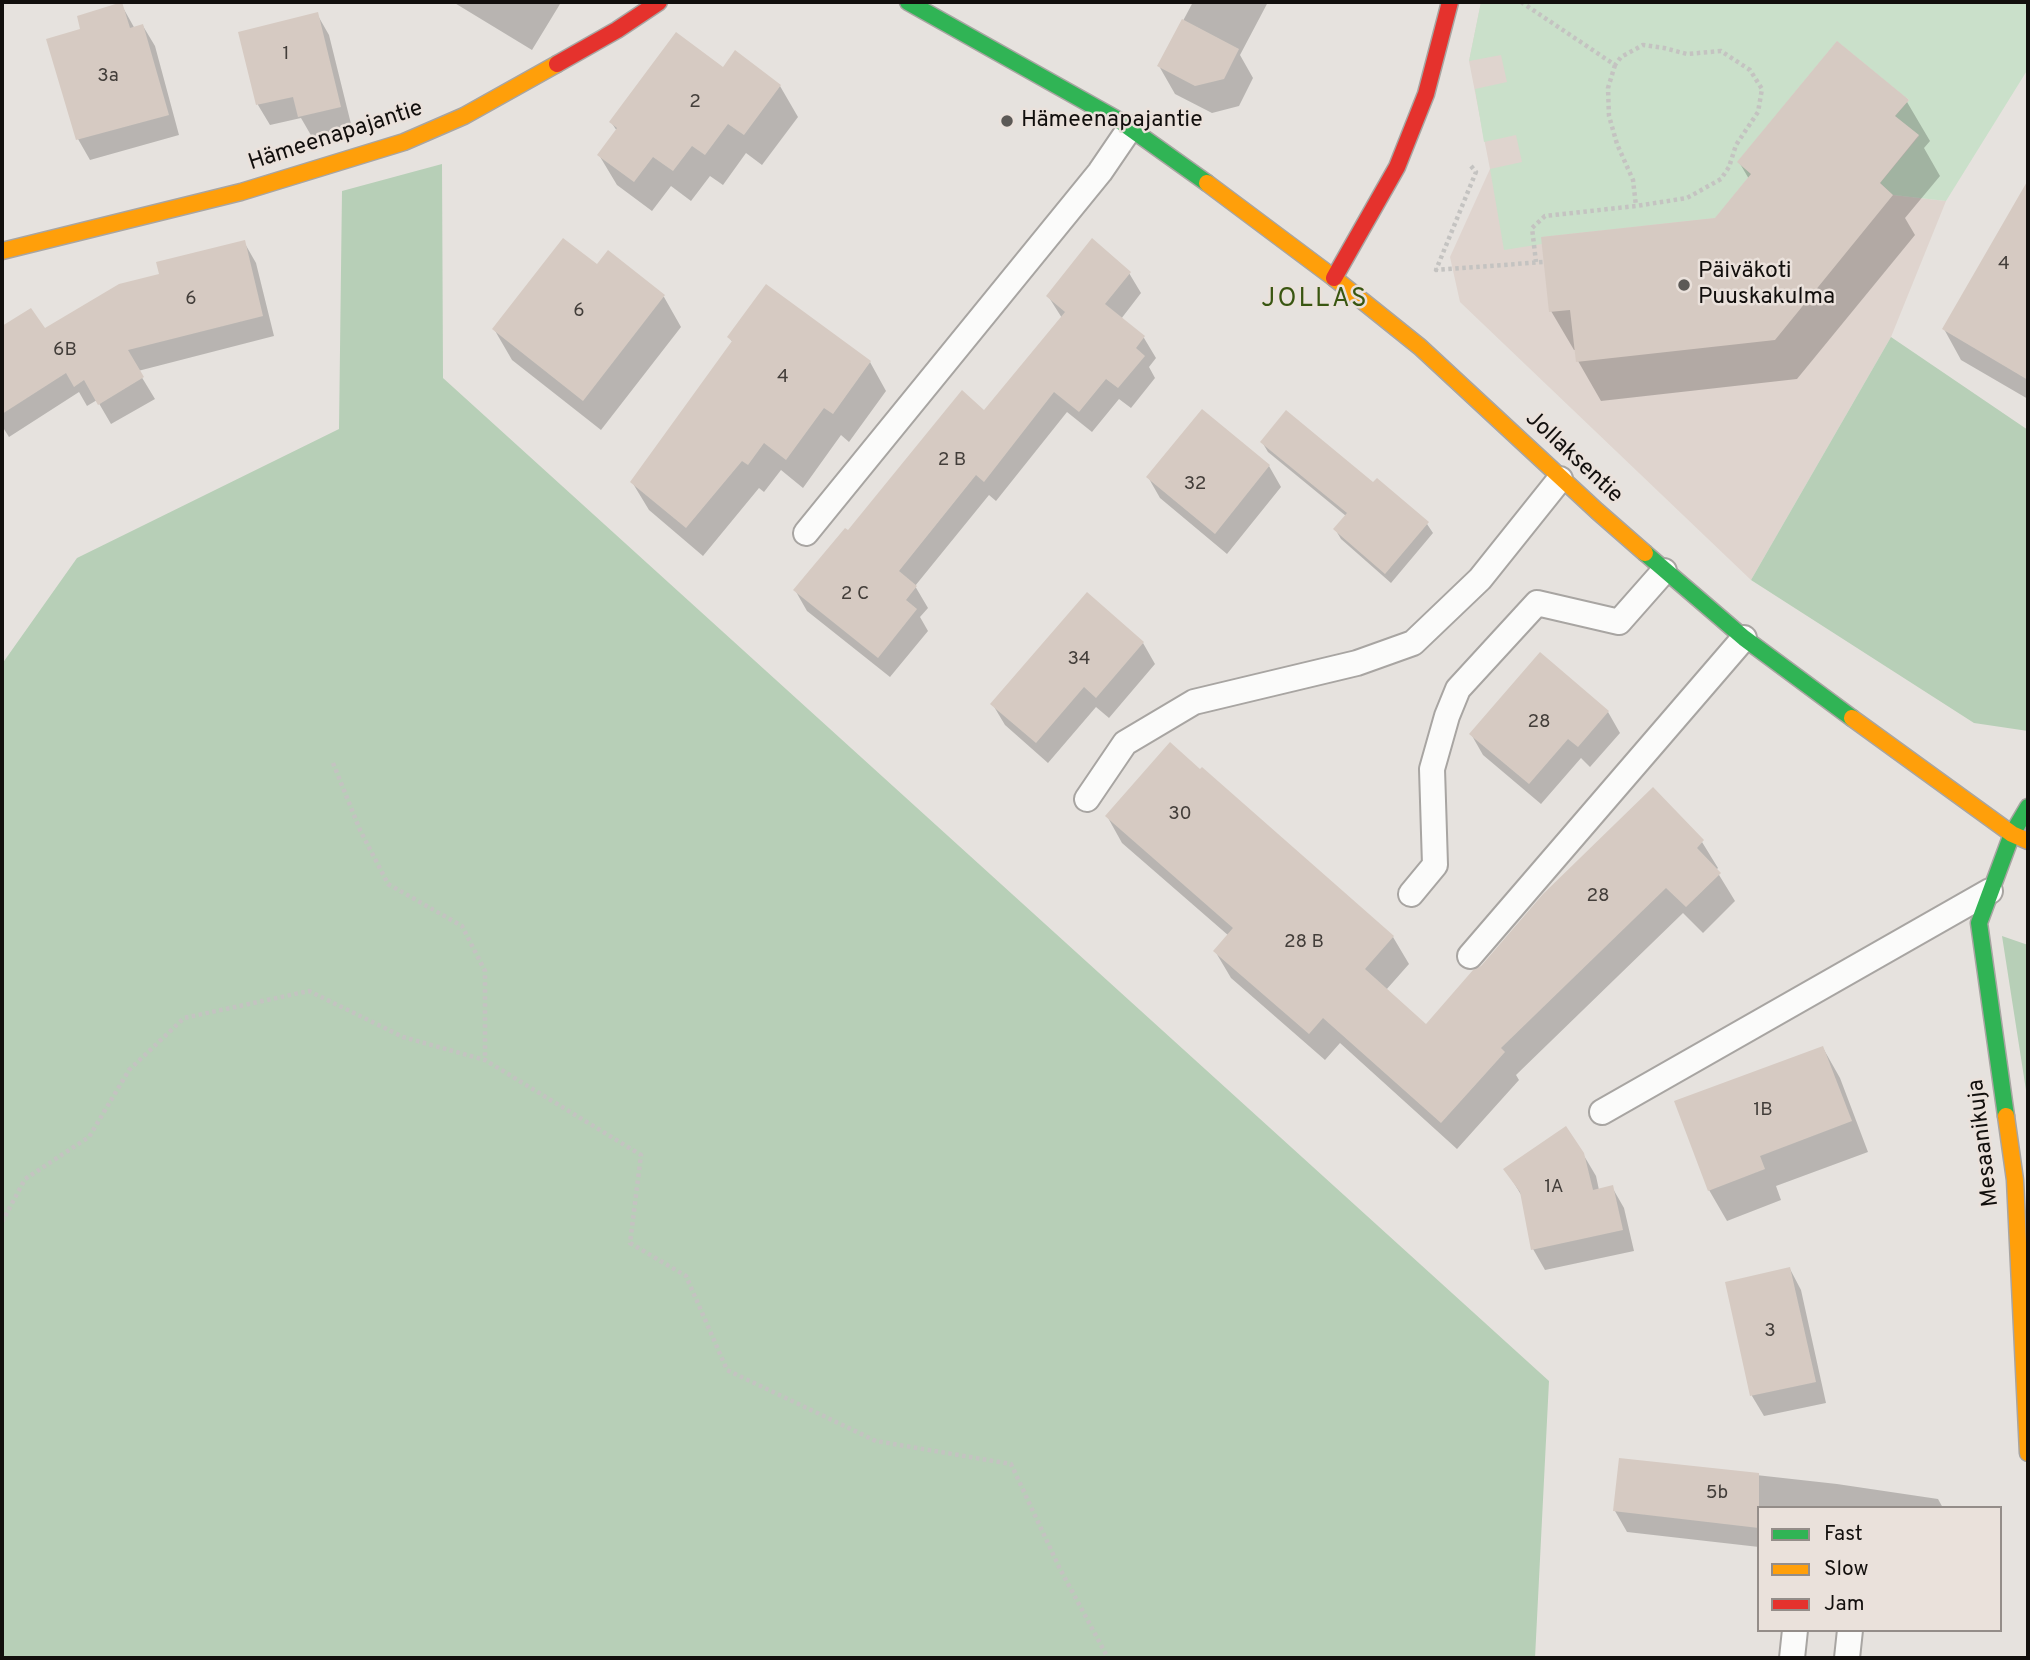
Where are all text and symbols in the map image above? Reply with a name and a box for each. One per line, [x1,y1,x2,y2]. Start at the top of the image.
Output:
house number: 1 [282,44,290,66]
house number: 3a [97,66,119,88]
house number: 2 [689,92,701,114]
street label: Hämeenapajantie [245,96,427,178]
place label: Hämeenapajantie [1021,107,1203,135]
marker: Hämeenapajantie [999,113,1015,129]
house number: 4 [1998,254,2010,276]
place label: Päiväkoti Puuskakulma [1698,258,1835,312]
marker: Päiväkoti Puuskakulma [1676,277,1692,293]
district label: JOLLAS [1262,285,1368,317]
house number: 6 [185,289,197,311]
house number: 6 [573,301,585,323]
house number: 6B [53,340,77,362]
house number: 4 [777,367,789,389]
street label: Jollaksentie [1518,406,1628,510]
house number: 2 B [938,450,966,472]
house number: 32 [1184,474,1206,496]
house number: 2 C [841,584,869,606]
house number: 34 [1067,649,1091,671]
house number: 28 [1527,712,1551,734]
house number: 30 [1168,804,1192,826]
house number: 28 [1586,886,1610,908]
house number: 28 B [1284,932,1324,954]
street label: Mesaanikuja [1963,1078,2007,1208]
house number: 1B [1753,1100,1773,1122]
house number: 1A [1544,1177,1564,1199]
house number: 3 [1764,1321,1776,1343]
house number: 5b [1706,1483,1728,1505]
legend [1757,1506,2002,1632]
text: Fast [1824,1521,1863,1548]
text: Slow [1824,1556,1869,1583]
text: Jam [1824,1591,1865,1618]

